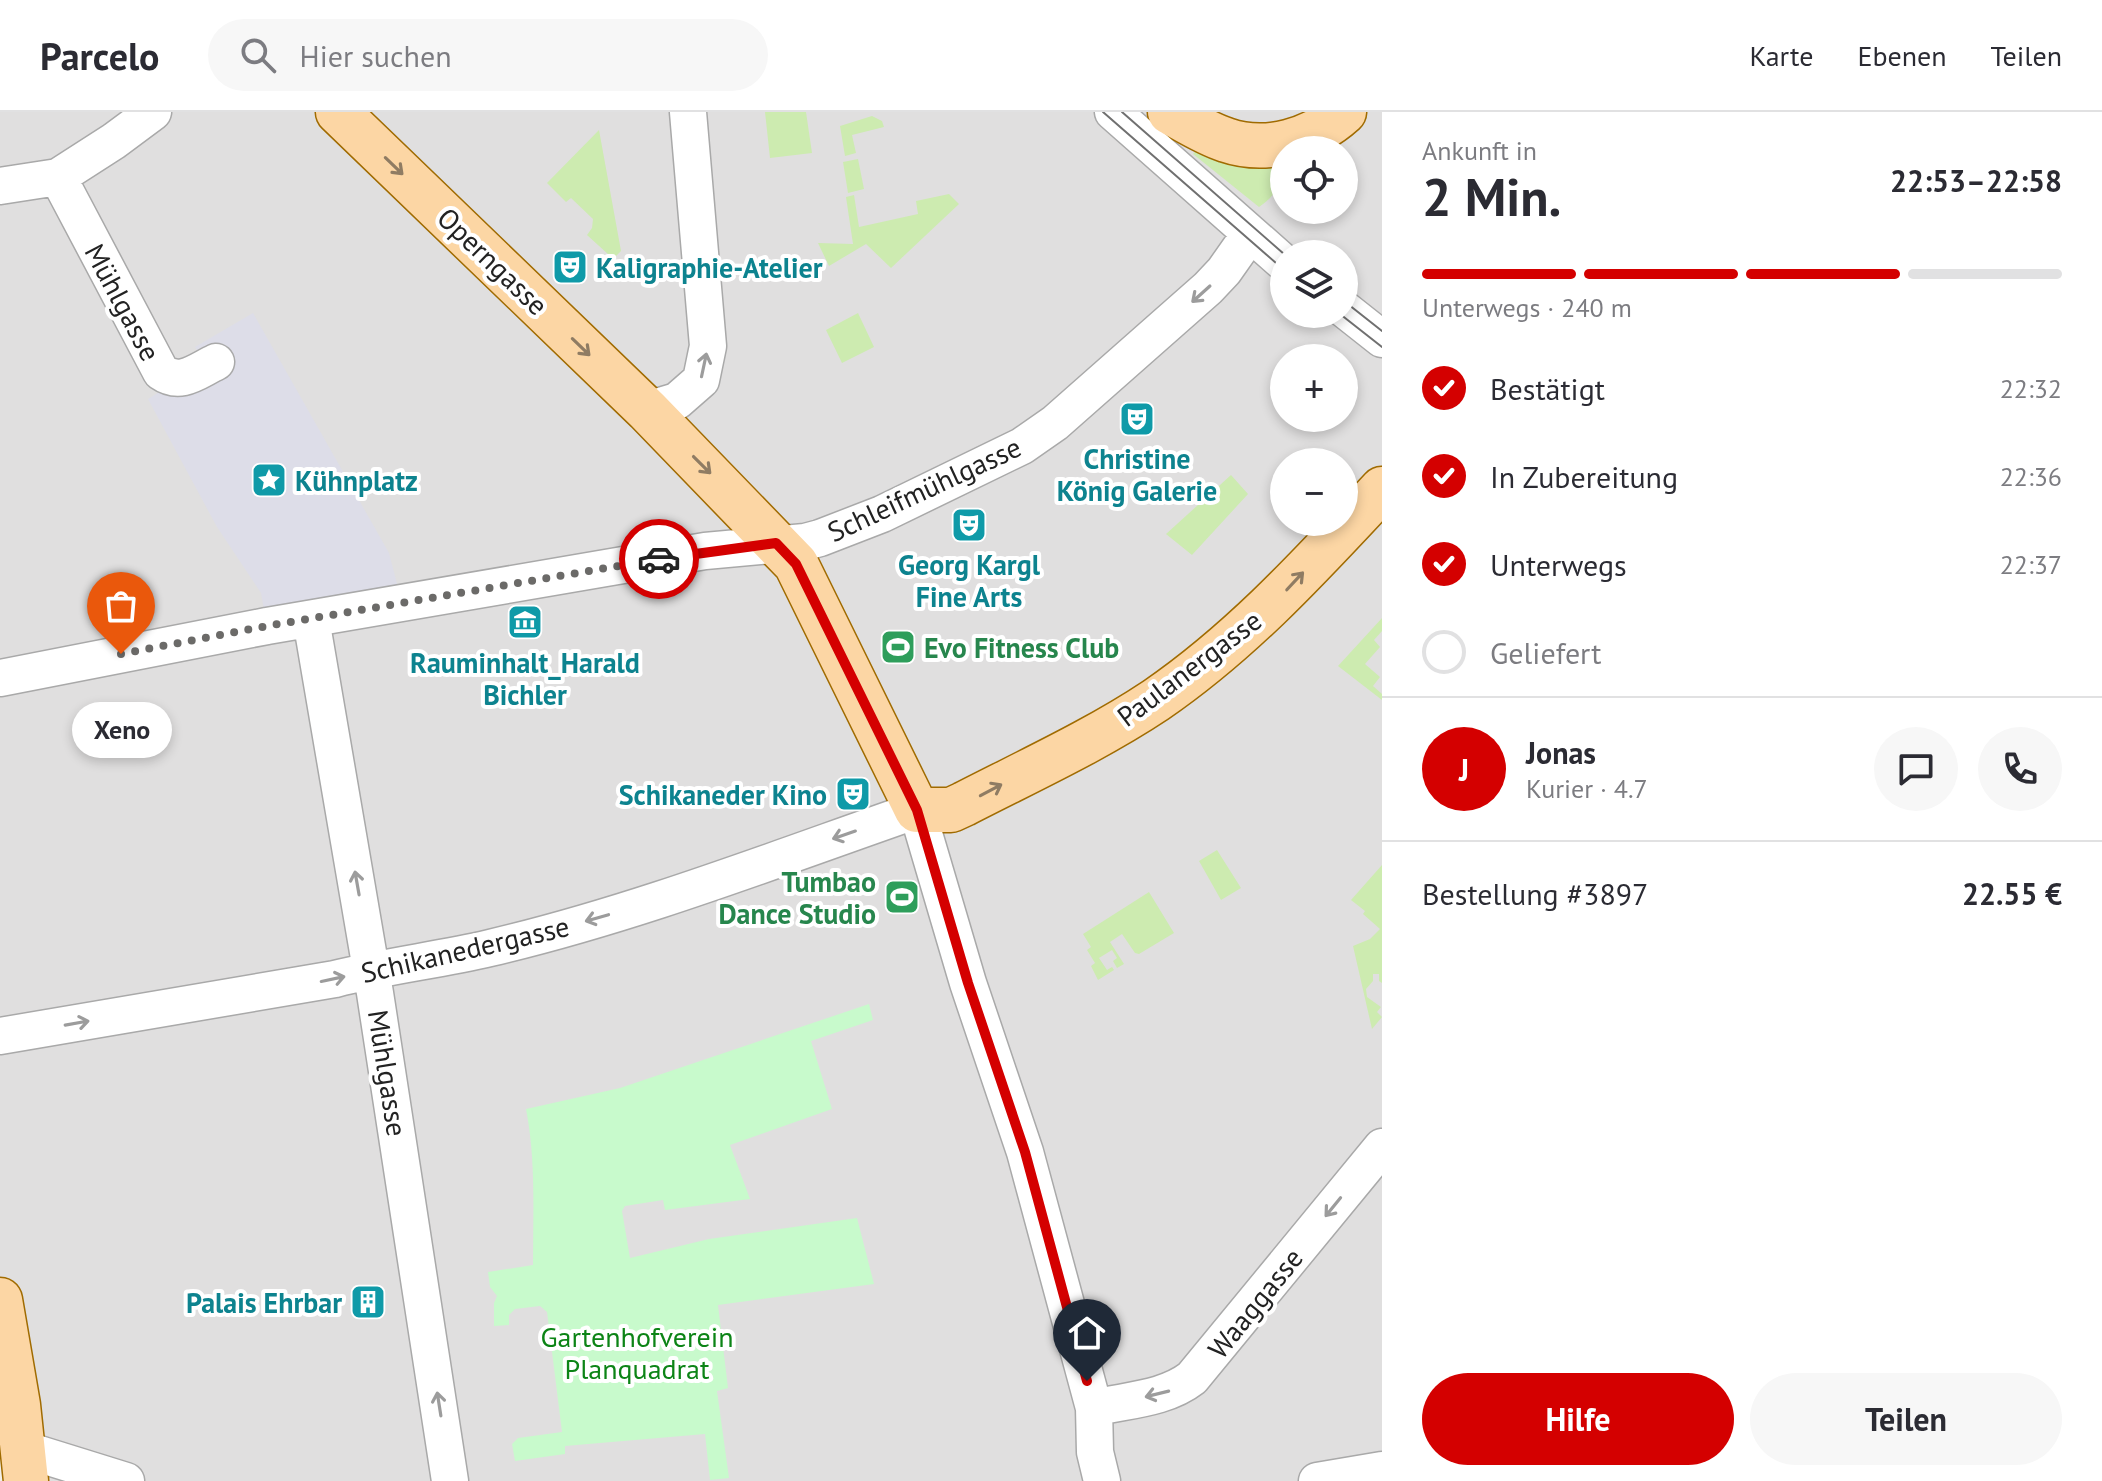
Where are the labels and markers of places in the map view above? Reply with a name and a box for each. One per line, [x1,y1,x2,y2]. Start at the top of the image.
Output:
theatre icon: Kaligraphie-Atelier [551,248,589,286]
place label: Kaligraphie-Atelier [596,249,823,286]
theatre icon: Christine König Galerie [1118,400,1156,438]
place label: Christine König Galerie [1057,440,1217,509]
place icon: Kühnplatz [250,461,288,499]
place label: Kühnplatz [295,462,418,499]
theatre icon: Georg Kargl Fine Arts [950,506,988,544]
place label: Georg Kargl Fine Arts [898,546,1041,615]
pin [87,572,155,654]
museum icon: Rauminhalt_Harald Bichler [506,603,544,641]
sports icon: Evo Fitness Club [879,628,917,666]
place label: Evo Fitness Club [924,629,1119,666]
place label: Rauminhalt_Harald Bichler [410,644,640,713]
callout: Xeno [71,702,171,758]
theatre icon: Schikaneder Kino [834,775,872,813]
place label: Schikaneder Kino [619,776,827,813]
place label: Tumbao Dance Studio [718,863,876,932]
sports icon: Tumbao Dance Studio [883,878,921,916]
building icon: Palais Ehrbar [349,1283,387,1321]
place label: Palais Ehrbar [186,1284,342,1321]
pin [1053,1299,1121,1381]

